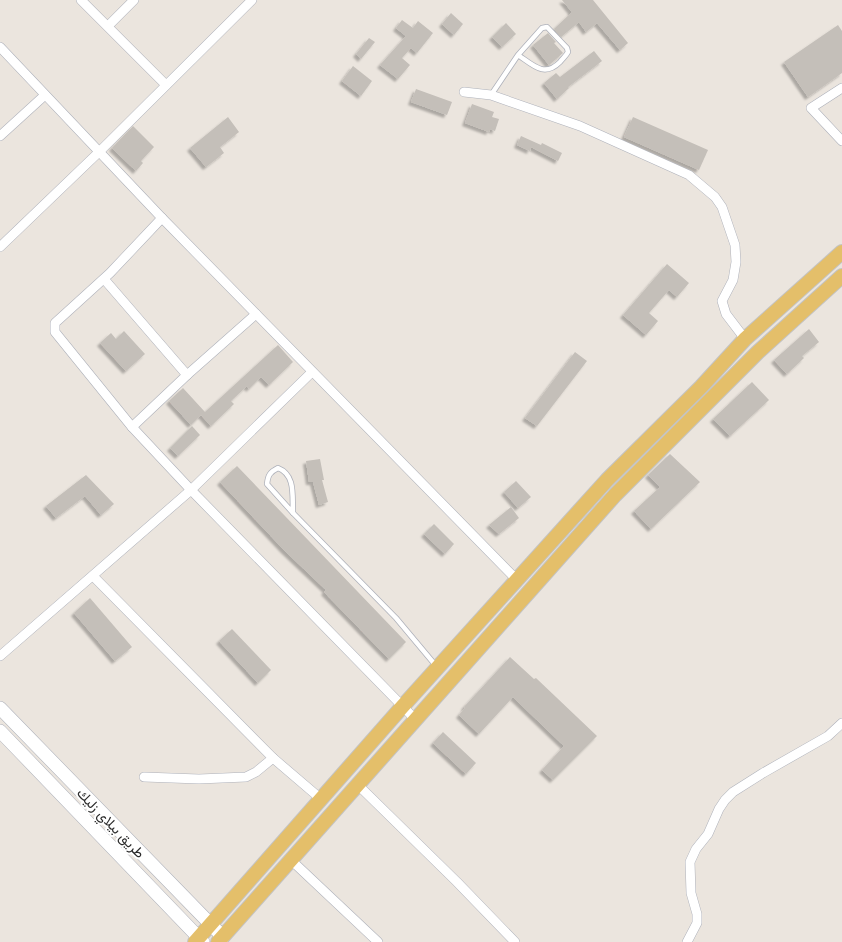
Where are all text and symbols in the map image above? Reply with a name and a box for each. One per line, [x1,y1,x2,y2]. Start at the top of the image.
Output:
street label: طريق بيلاي زليك [71,785,148,864]

